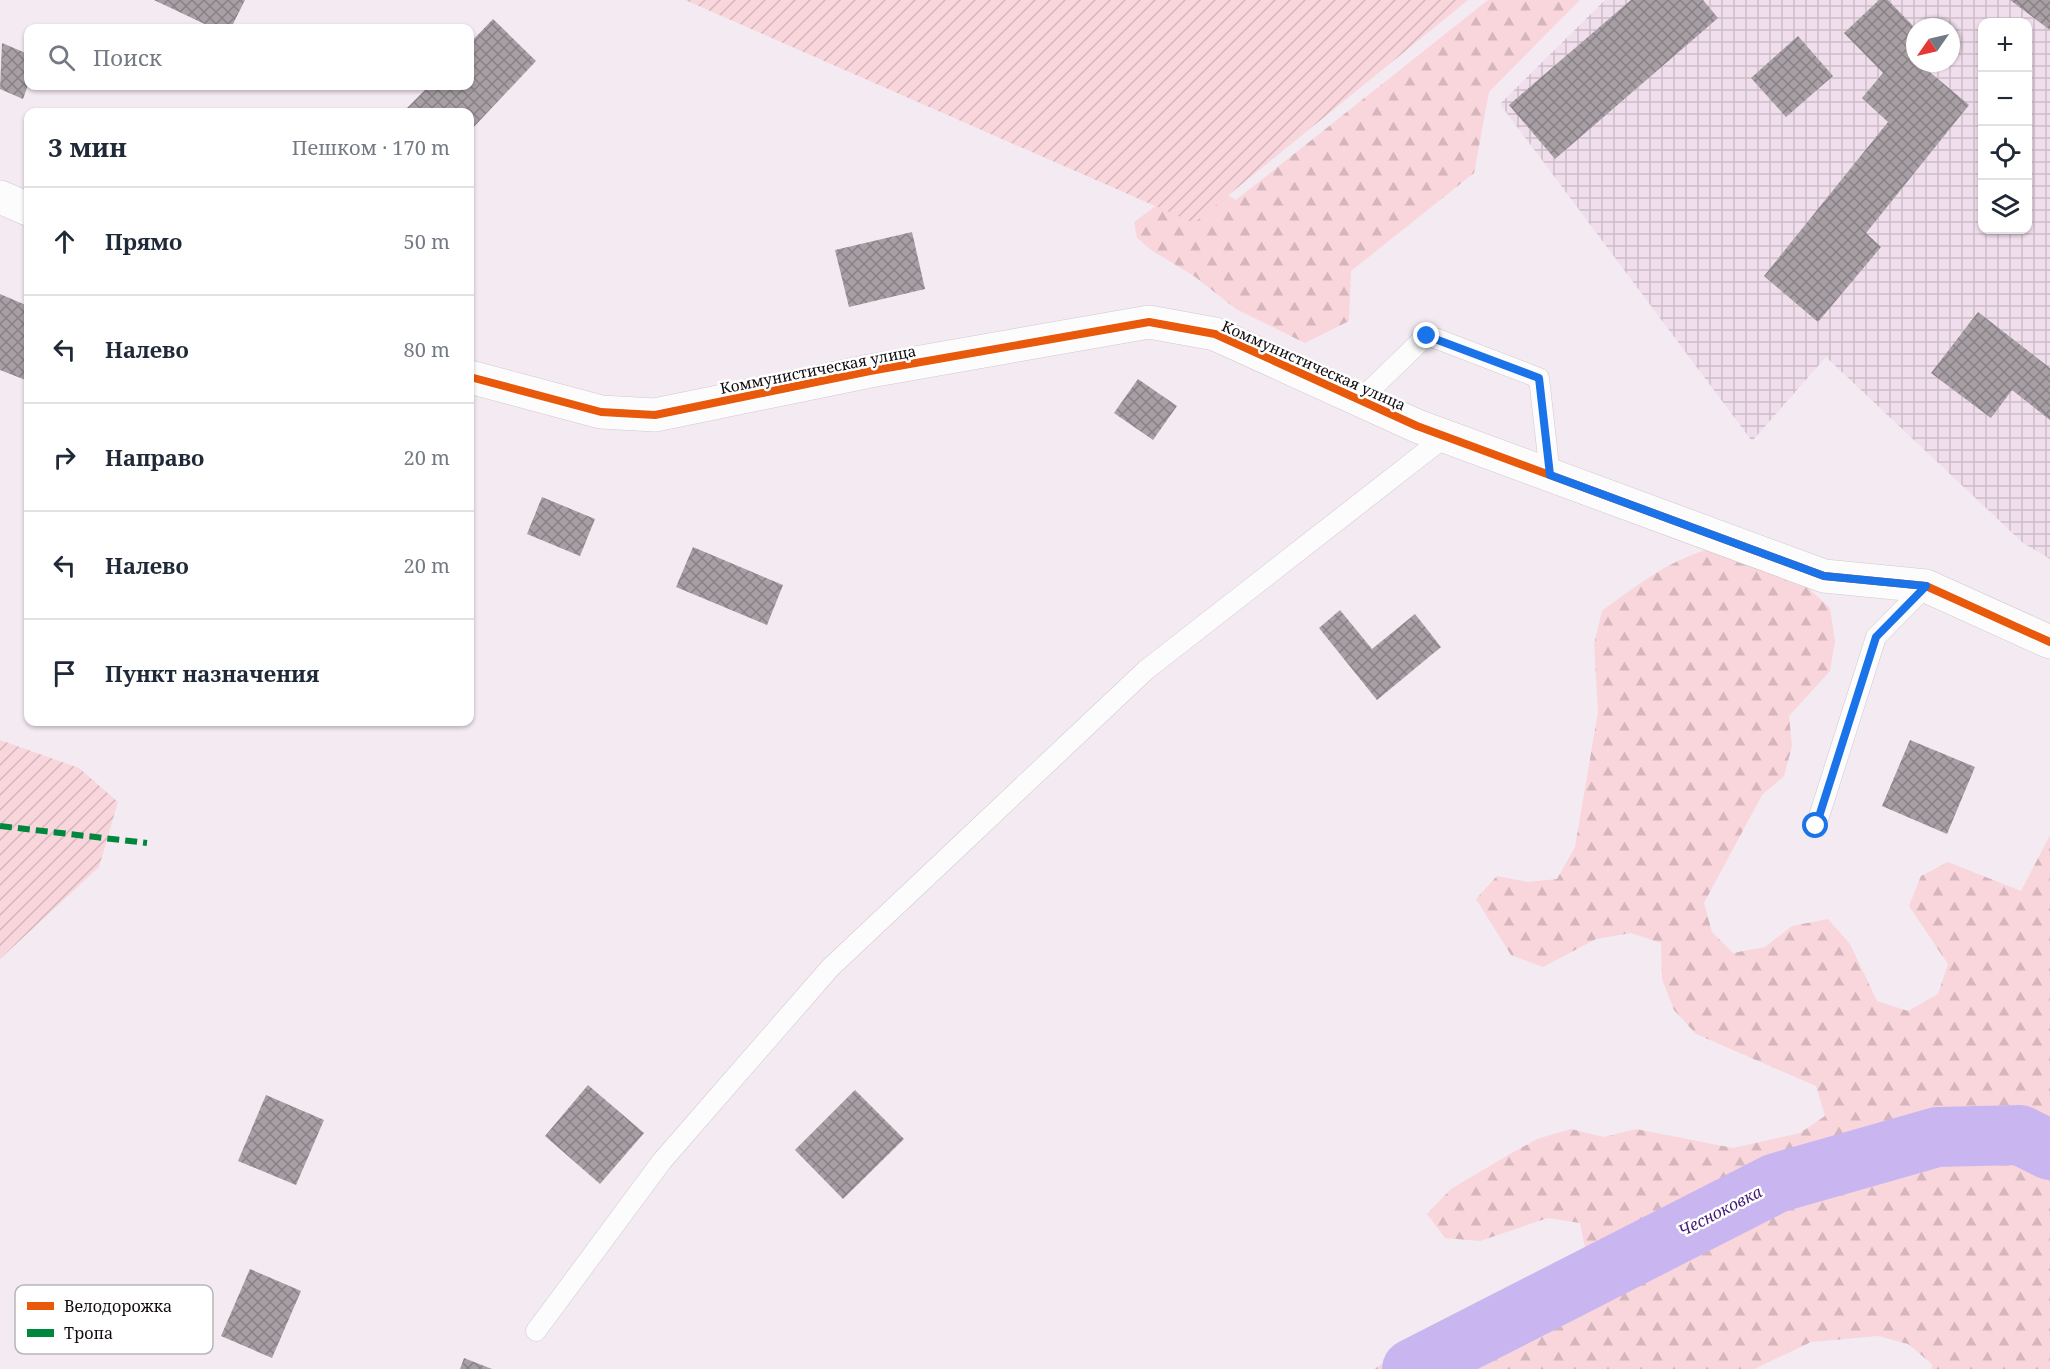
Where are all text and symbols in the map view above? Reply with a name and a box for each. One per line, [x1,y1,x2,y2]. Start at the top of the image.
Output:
north arrow [1906,18,1960,72]
map controls [1978,18,2032,234]
button: + [1978,18,2032,72]
search box [24,24,474,90]
icon: search [45,41,78,74]
text: Поиск [93,42,162,72]
button: − [1978,72,2032,126]
button: locate [1978,126,2032,180]
text: 3 мин [48,129,127,165]
text: Пешком · 170 m [292,134,450,161]
button: layers [1978,180,2032,234]
icon: ahead [48,225,81,258]
text: Прямо [105,226,182,256]
text: 50 m [404,228,450,255]
street label: Коммунистическая улица [1219,315,1409,415]
route end [1413,322,1439,348]
icon: left [48,333,81,366]
text: Налево [105,334,189,364]
text: 80 m [404,336,450,363]
street label: Коммунистическая улица [718,340,918,398]
icon: right [48,441,81,474]
text: Направо [105,442,204,472]
text: 20 m [404,444,450,471]
icon: left [48,549,81,582]
text: Налево [105,550,189,580]
text: 20 m [404,552,450,579]
icon: arrive [48,657,81,690]
text: Пункт назначения [105,658,319,688]
route start [1802,812,1828,838]
water label: Чесноковка [1674,1180,1766,1242]
legend [15,1285,213,1354]
text: Велодорожка [64,1295,172,1317]
text: Тропа [64,1322,113,1344]

